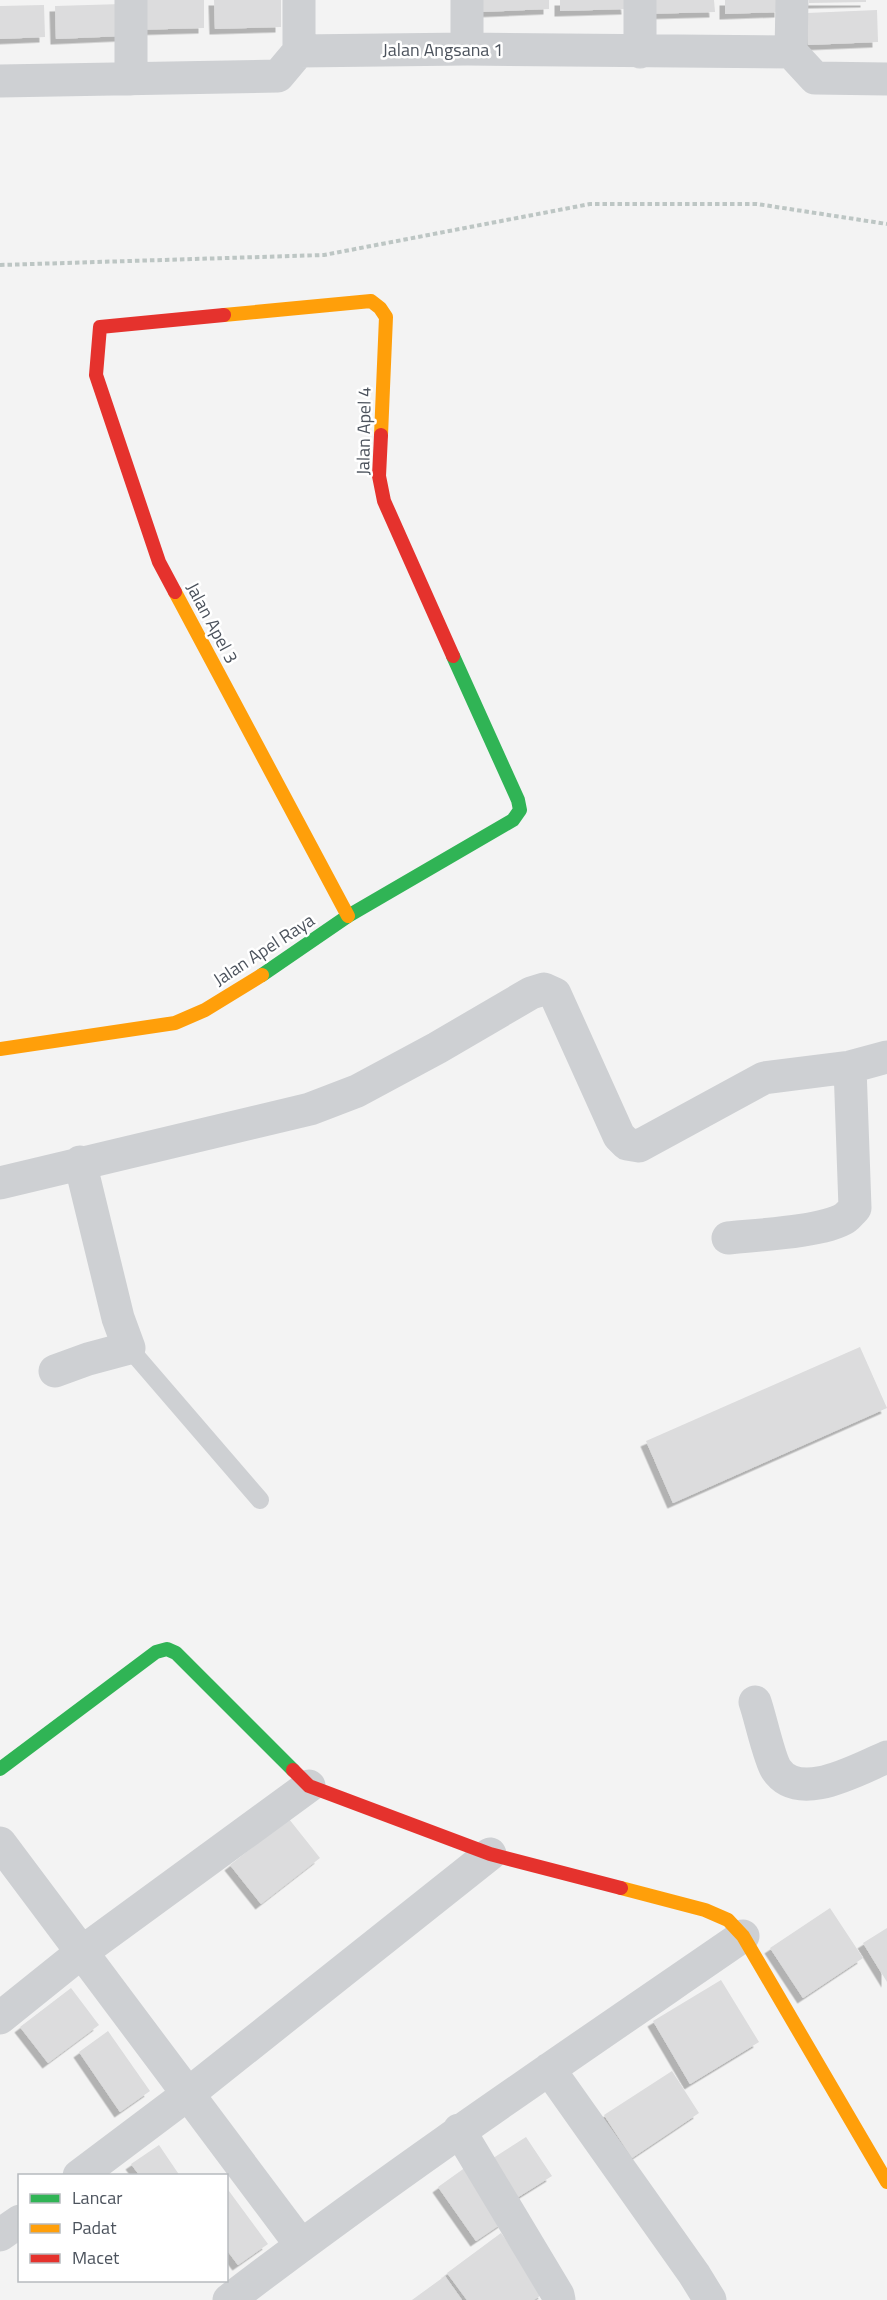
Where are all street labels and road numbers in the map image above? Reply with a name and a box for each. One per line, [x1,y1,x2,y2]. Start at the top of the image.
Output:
street label: Jalan Angsana 1 [383,36,503,63]
street label: Jalan Apel 4 [349,386,378,475]
street label: Jalan Apel 3 [180,577,245,668]
street label: Jalan Apel Raya [208,907,320,992]

